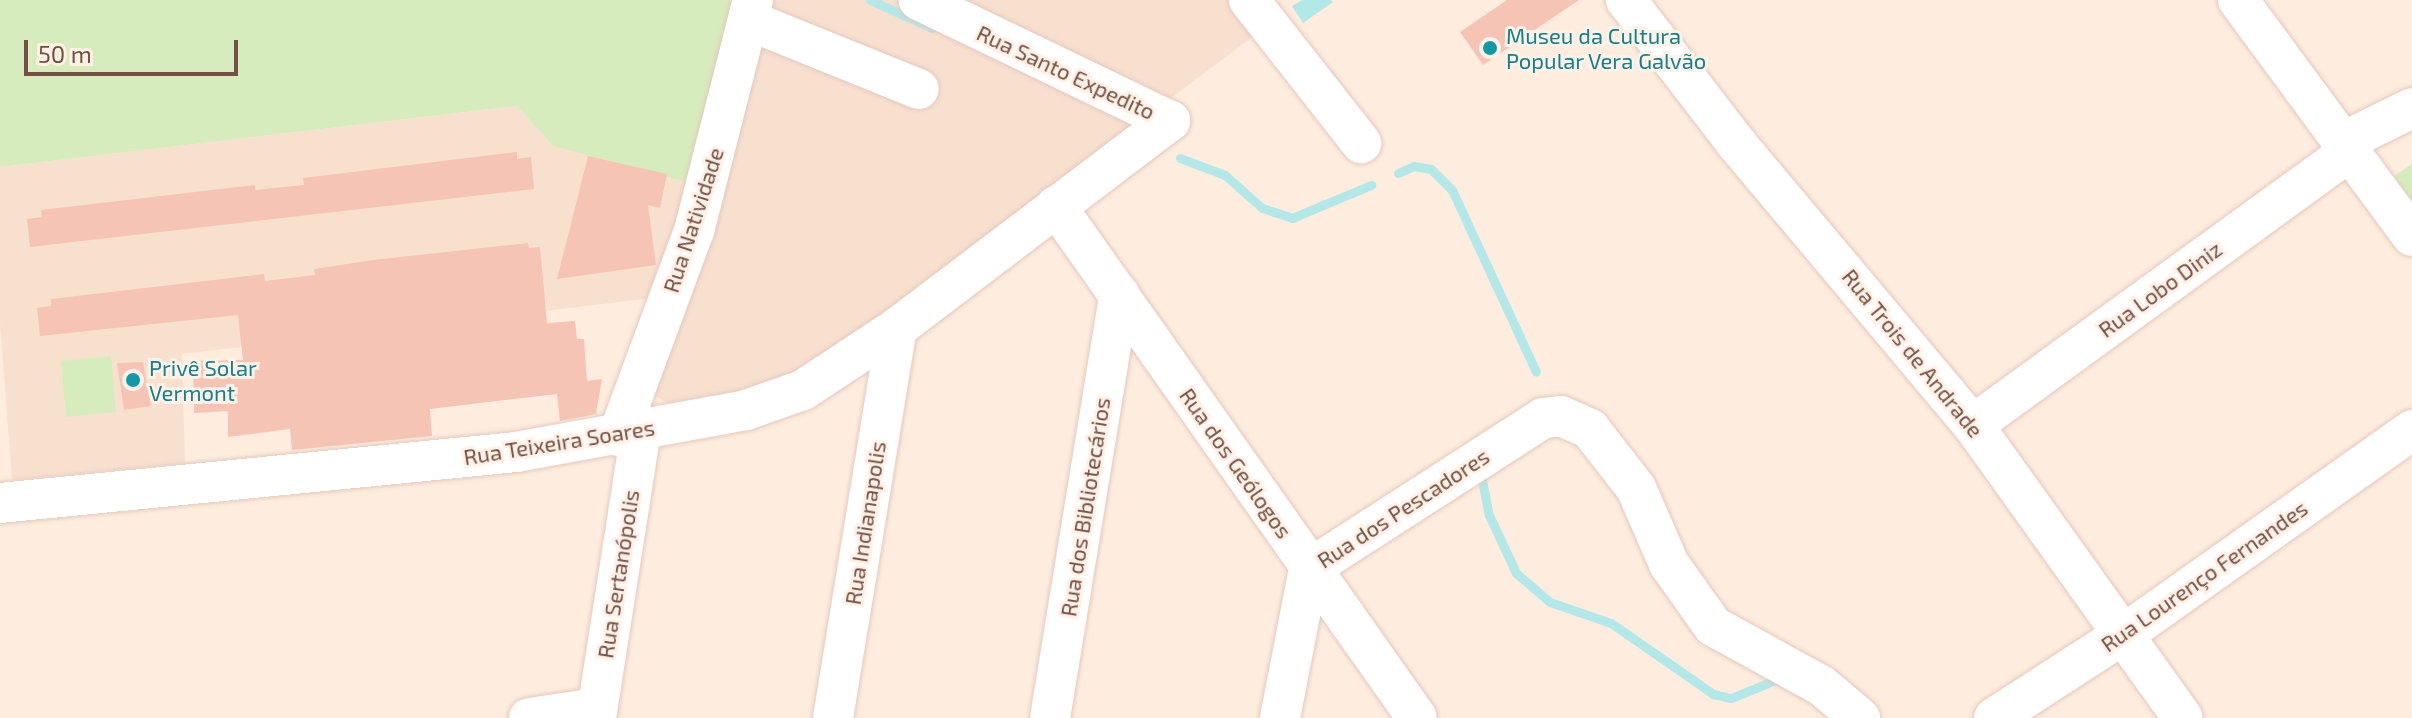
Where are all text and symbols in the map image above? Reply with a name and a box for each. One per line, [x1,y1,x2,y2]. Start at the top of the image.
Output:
street label: Rua Santo Expedito [973,19,1159,125]
place label: Museu da Cultura Popular Vera Galvão [1506,22,1707,74]
scale bar [28,24,242,74]
text: 50 m [38,39,92,68]
marker: Museu da Cultura Popular Vera Galvão [1481,39,1499,57]
street label: Rua Natividade [657,144,729,296]
street label: Rua Lobo Diniz [2093,235,2227,343]
street label: Rua Trois de Andrade [1837,263,1989,443]
place label: Privê Solar Vermont [149,354,257,406]
marker: Privê Solar Vermont [124,371,142,389]
street label: Rua dos Geólogos [1174,383,1298,543]
street label: Rua dos Bibliotecários [1055,396,1115,618]
street label: Rua Teixeira Soares [461,414,657,470]
street label: Rua Indianapolis [839,439,891,607]
street label: Rua dos Pescadores [1312,443,1494,573]
street label: Rua Sertanópolis [592,488,644,660]
street label: Rua Lourenço Fernandes [2096,495,2312,657]

